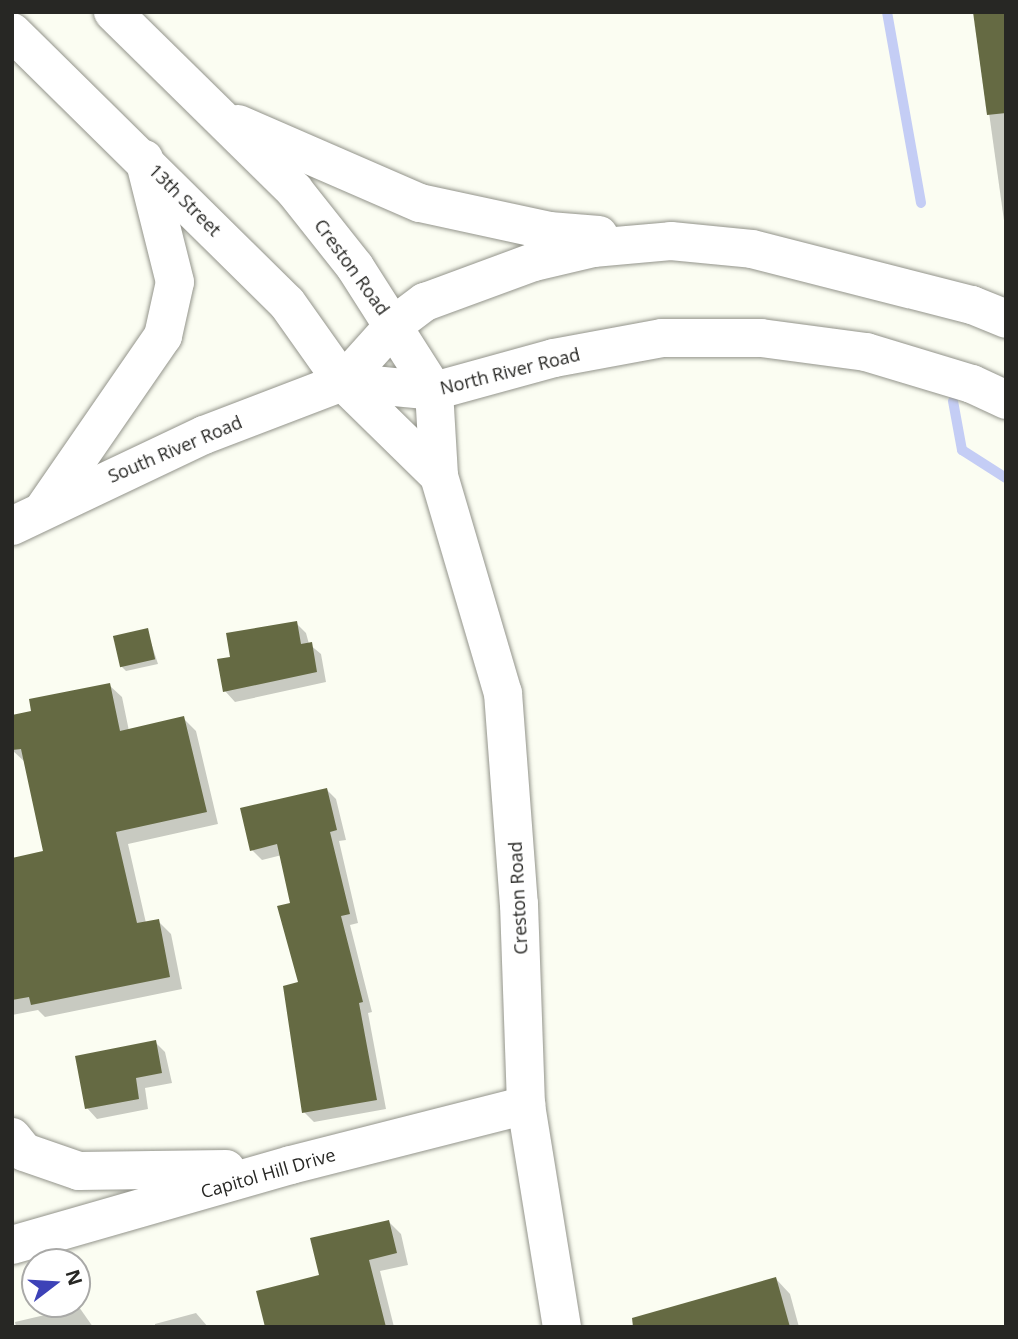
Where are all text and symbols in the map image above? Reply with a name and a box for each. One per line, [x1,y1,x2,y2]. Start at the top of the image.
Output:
street label: 13th Street [144,159,226,241]
street label: Creston Road [310,215,394,319]
street label: North River Road [438,343,582,399]
street label: South River Road [105,411,245,487]
street label: Creston Road [504,841,532,955]
street label: Capitol Hill Drive [198,1143,338,1203]
north arrow [21,1248,91,1318]
text: N [59,1266,89,1289]

